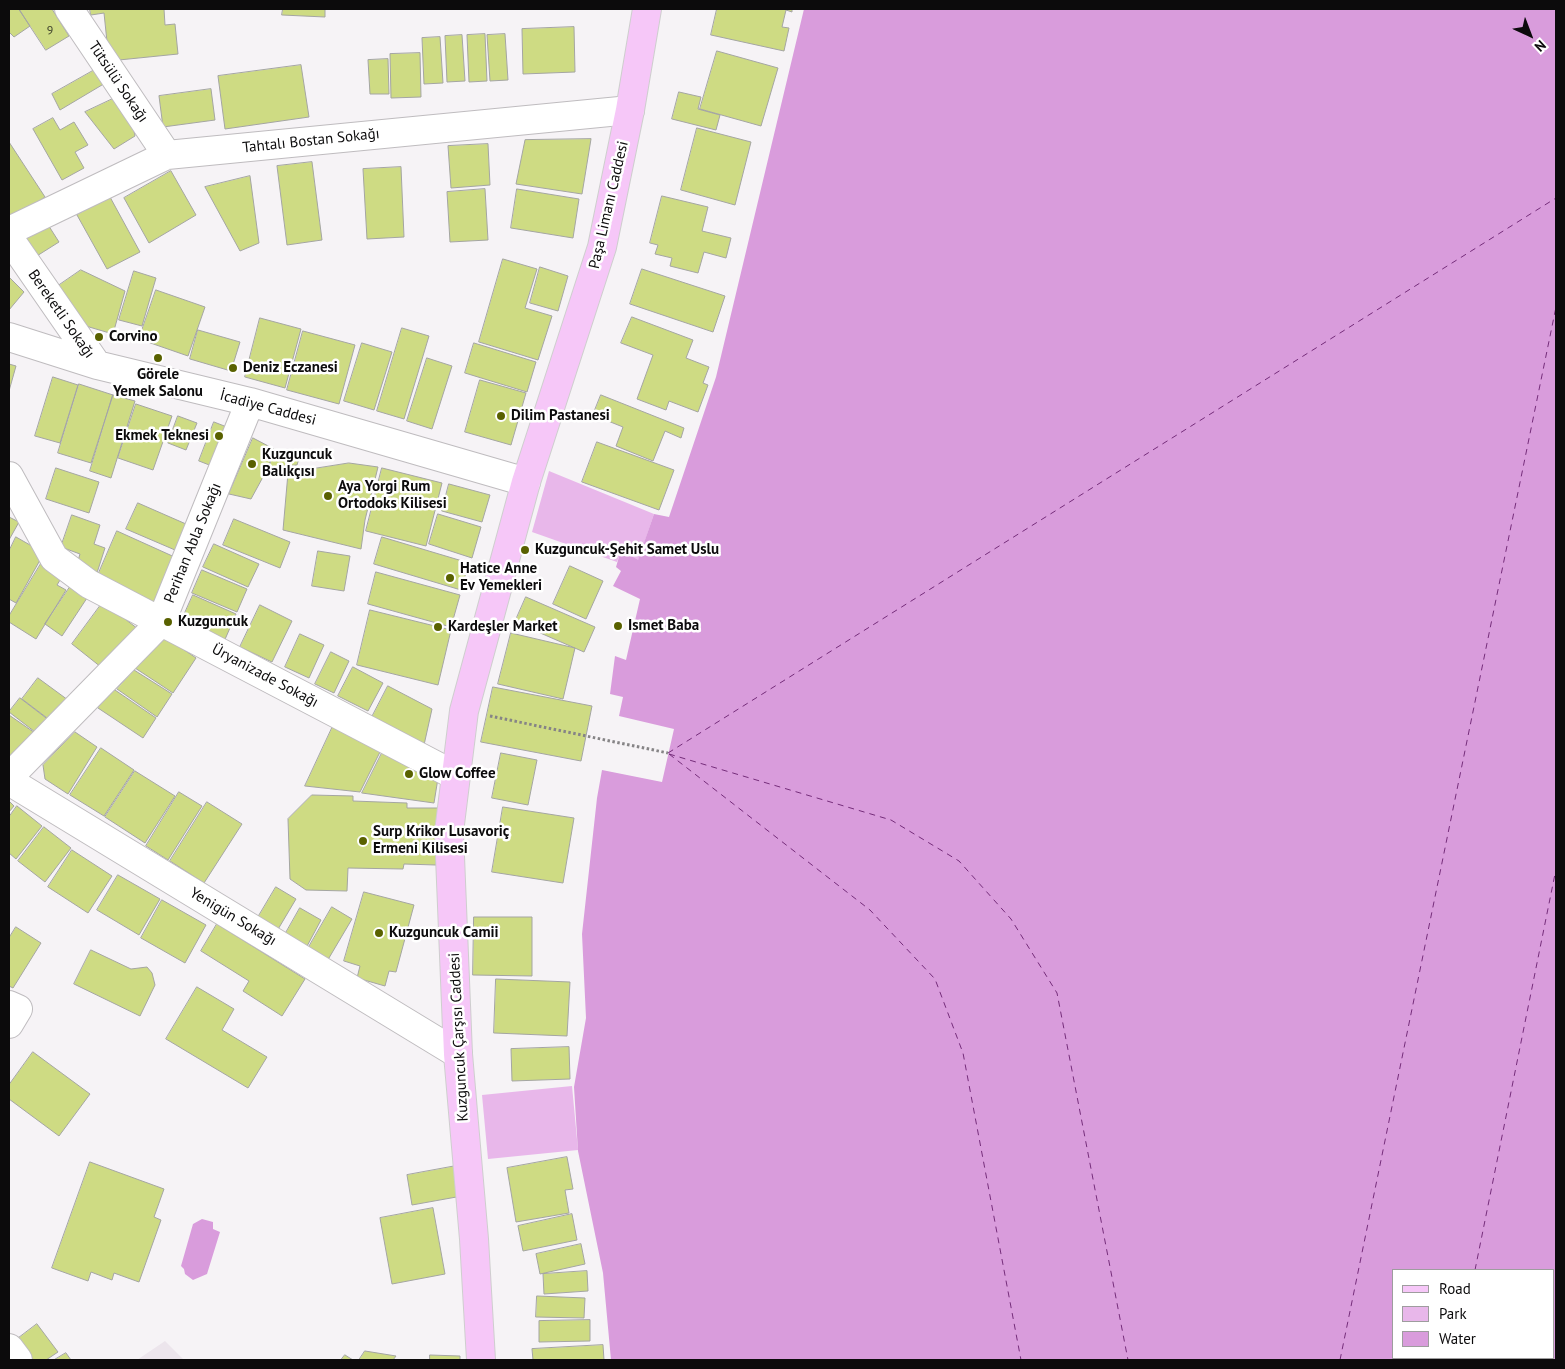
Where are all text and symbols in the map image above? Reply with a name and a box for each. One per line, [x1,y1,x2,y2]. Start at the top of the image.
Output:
north arrow [1505,10,1555,60]
house number: 9 [47,24,53,38]
text: N [1531,36,1550,56]
street label: Tütsülü Sokağı [84,38,152,126]
street label: Tahtalı Bostan Sokağı [241,125,381,157]
street label: Paşa Limanı Caddesi [586,139,632,271]
street label: Bereketli Sokağı [24,266,98,362]
place label: Corvino [109,328,158,346]
marker: Corvino [93,331,105,343]
marker: Görele Yemek Salonu [152,352,164,364]
place label: Deniz Eczanesi [243,359,338,377]
marker: Deniz Eczanesi [227,362,239,374]
place label: Görele Yemek Salonu [113,366,203,401]
street label: İcadiye Caddesi [218,387,318,429]
place label: Dilim Pastanesi [511,407,610,425]
marker: Dilim Pastanesi [495,410,507,422]
place label: Ekmek Teknesi [115,427,209,445]
marker: Ekmek Teknesi [213,430,225,442]
place label: Kuzguncuk Balıkçısı [262,446,332,481]
marker: Kuzguncuk Balıkçısı [246,458,258,470]
place label: Aya Yorgi Rum Ortodoks Kilisesi [338,478,447,513]
street label: Perihan Abla Sokağı [161,480,225,606]
marker: Aya Yorgi Rum Ortodoks Kilisesi [322,490,334,502]
place label: Kuzguncuk-Şehit Samet Uslu [535,541,719,559]
marker: Kuzguncuk-Şehit Samet Uslu [519,544,531,556]
place label: Hatice Anne Ev Yemekleri [460,560,542,595]
marker: Hatice Anne Ev Yemekleri [444,572,456,584]
place label: Kuzguncuk [178,613,248,631]
marker: Kuzguncuk [162,616,174,628]
place label: Ismet Baba [628,617,699,635]
place label: Kardeşler Market [448,618,558,636]
marker: Ismet Baba [612,620,624,632]
marker: Kardeşler Market [432,621,444,633]
street label: Üryanizade Sokağı [209,640,321,712]
place label: Glow Coffee [419,765,496,783]
marker: Glow Coffee [403,768,415,780]
place label: Surp Krikor Lusavoriç Ermeni Kilisesi [373,823,509,858]
marker: Surp Krikor Lusavoriç Ermeni Kilisesi [357,835,369,847]
street label: Yenigün Sokağı [186,884,280,950]
place label: Kuzguncuk Camii [389,924,499,942]
marker: Kuzguncuk Camii [373,927,385,939]
street label: Kuzguncuk Çarşısı Caddesi [446,952,472,1122]
legend [1392,1269,1555,1359]
text: Road [1439,1279,1471,1298]
text: Park [1439,1304,1467,1323]
text: Water [1439,1329,1476,1348]

